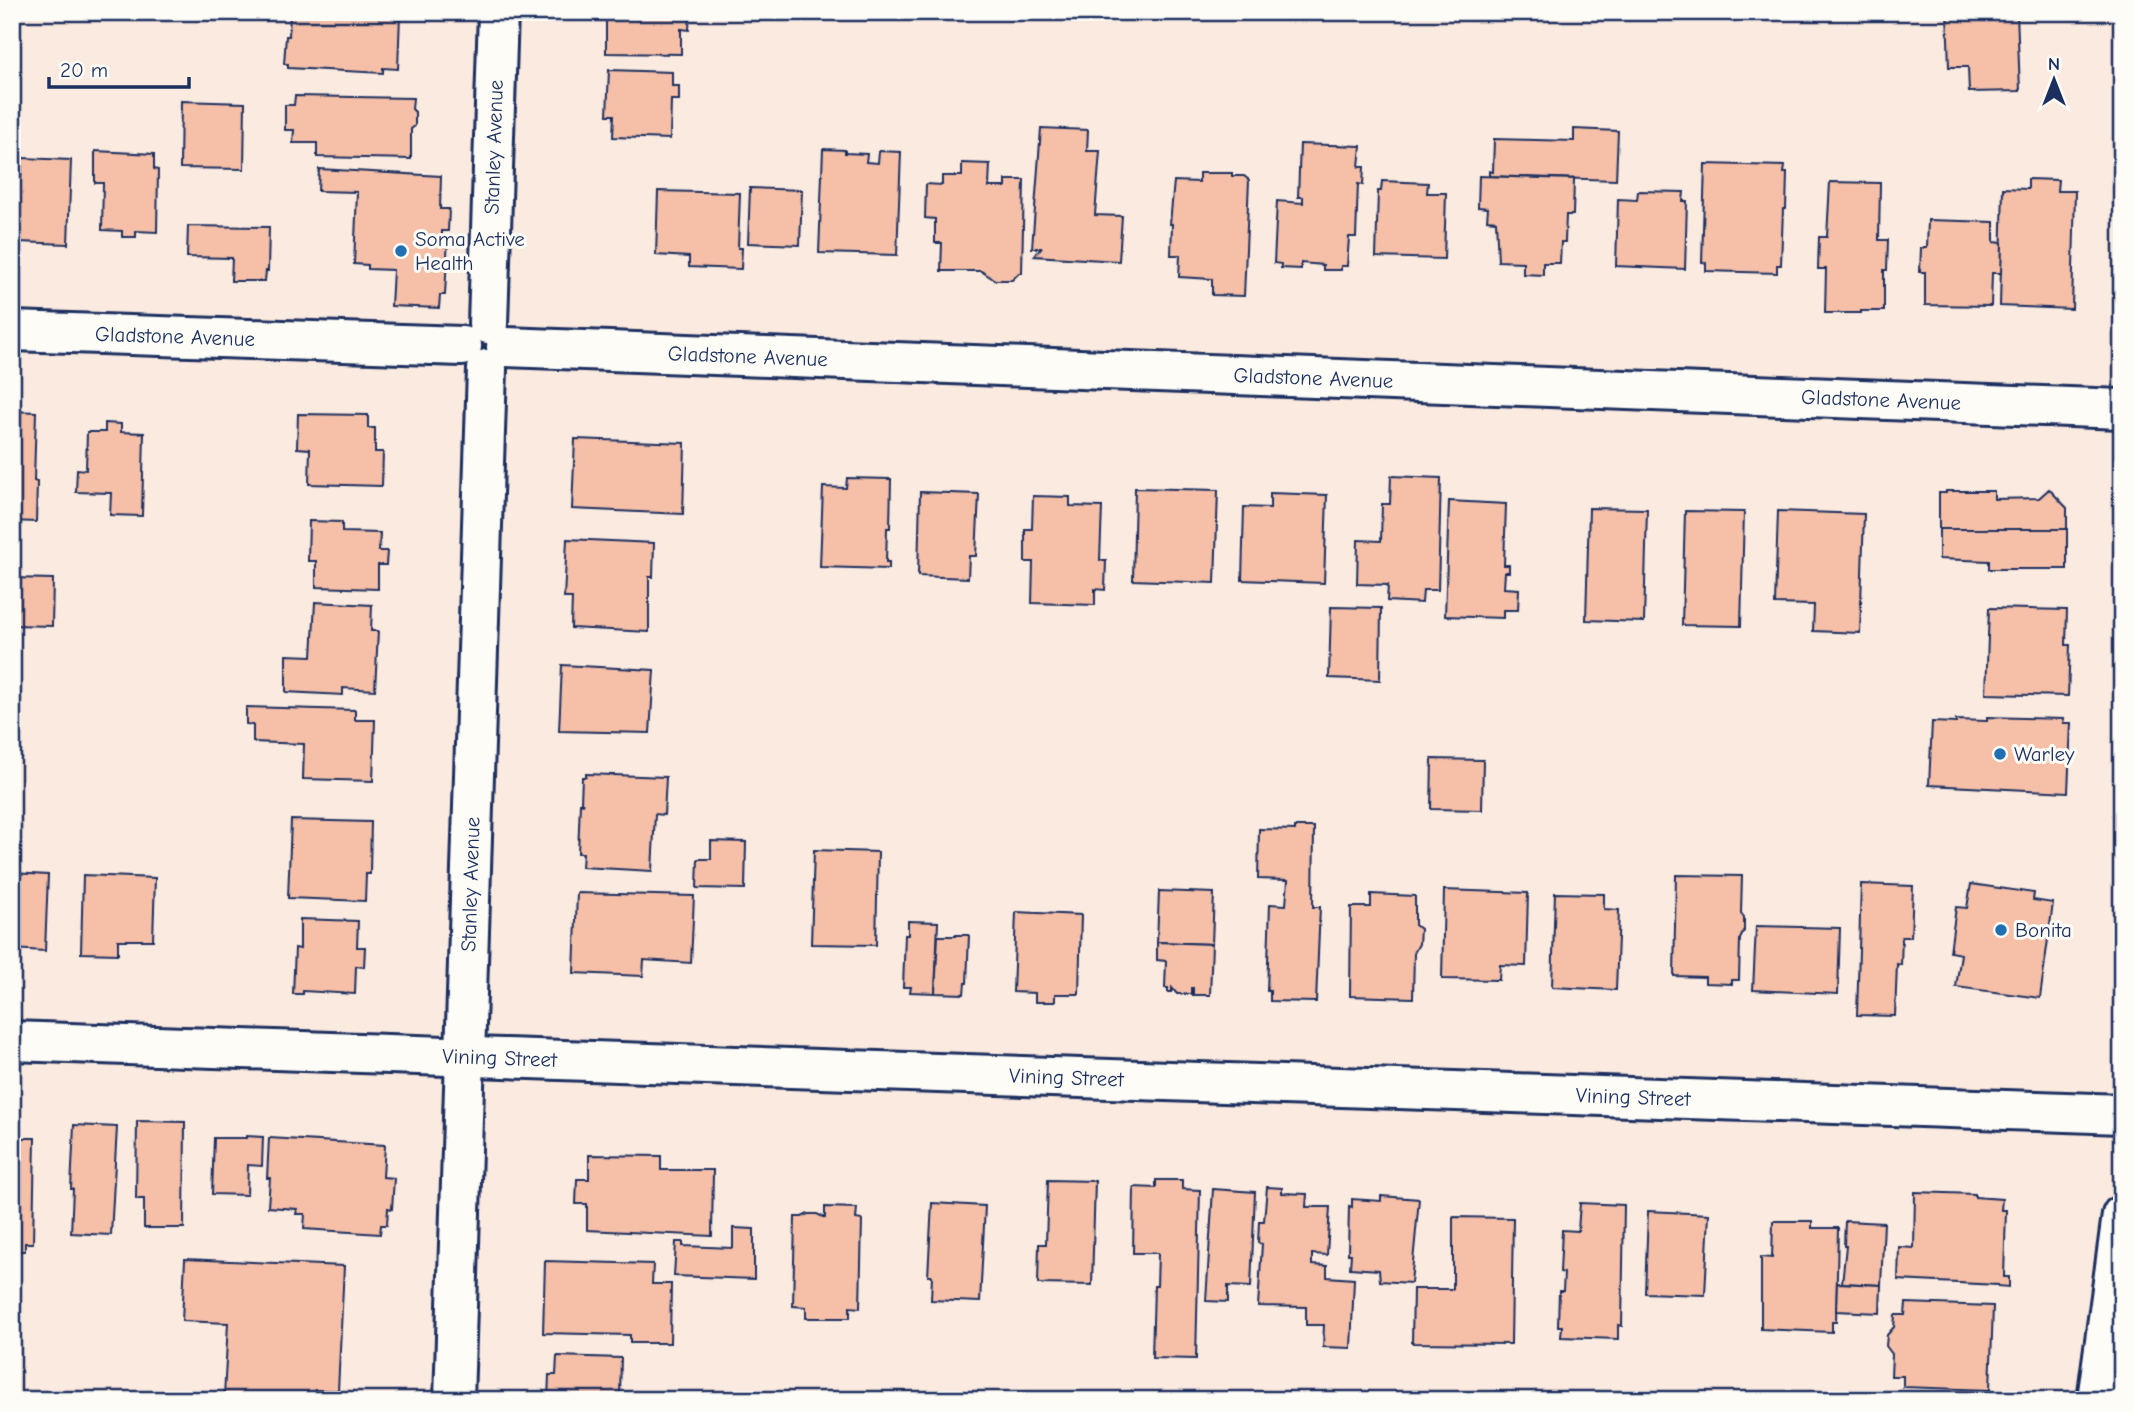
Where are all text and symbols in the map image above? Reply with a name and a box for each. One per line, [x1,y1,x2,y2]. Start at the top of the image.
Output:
scale bar [49,46,189,90]
north arrow [2018,46,2088,116]
text: N [2048,53,2060,75]
text: 20 m [60,58,108,82]
street label: Stanley Avenue [480,79,508,215]
place label: Soma Active Health [415,227,525,275]
marker: Soma Active Health [393,243,409,259]
street label: Gladstone Avenue [95,322,255,351]
street label: Gladstone Avenue [667,341,828,371]
street label: Gladstone Avenue [1233,363,1394,393]
street label: Gladstone Avenue [1801,385,1961,415]
place label: Warley [2014,742,2075,766]
marker: Warley [1992,746,2008,762]
street label: Stanley Avenue [456,816,485,952]
place label: Bonita [2015,918,2072,942]
marker: Bonita [1993,922,2009,938]
street label: Vining Street [442,1044,559,1072]
street label: Vining Street [1009,1063,1125,1091]
street label: Vining Street [1575,1083,1692,1111]

